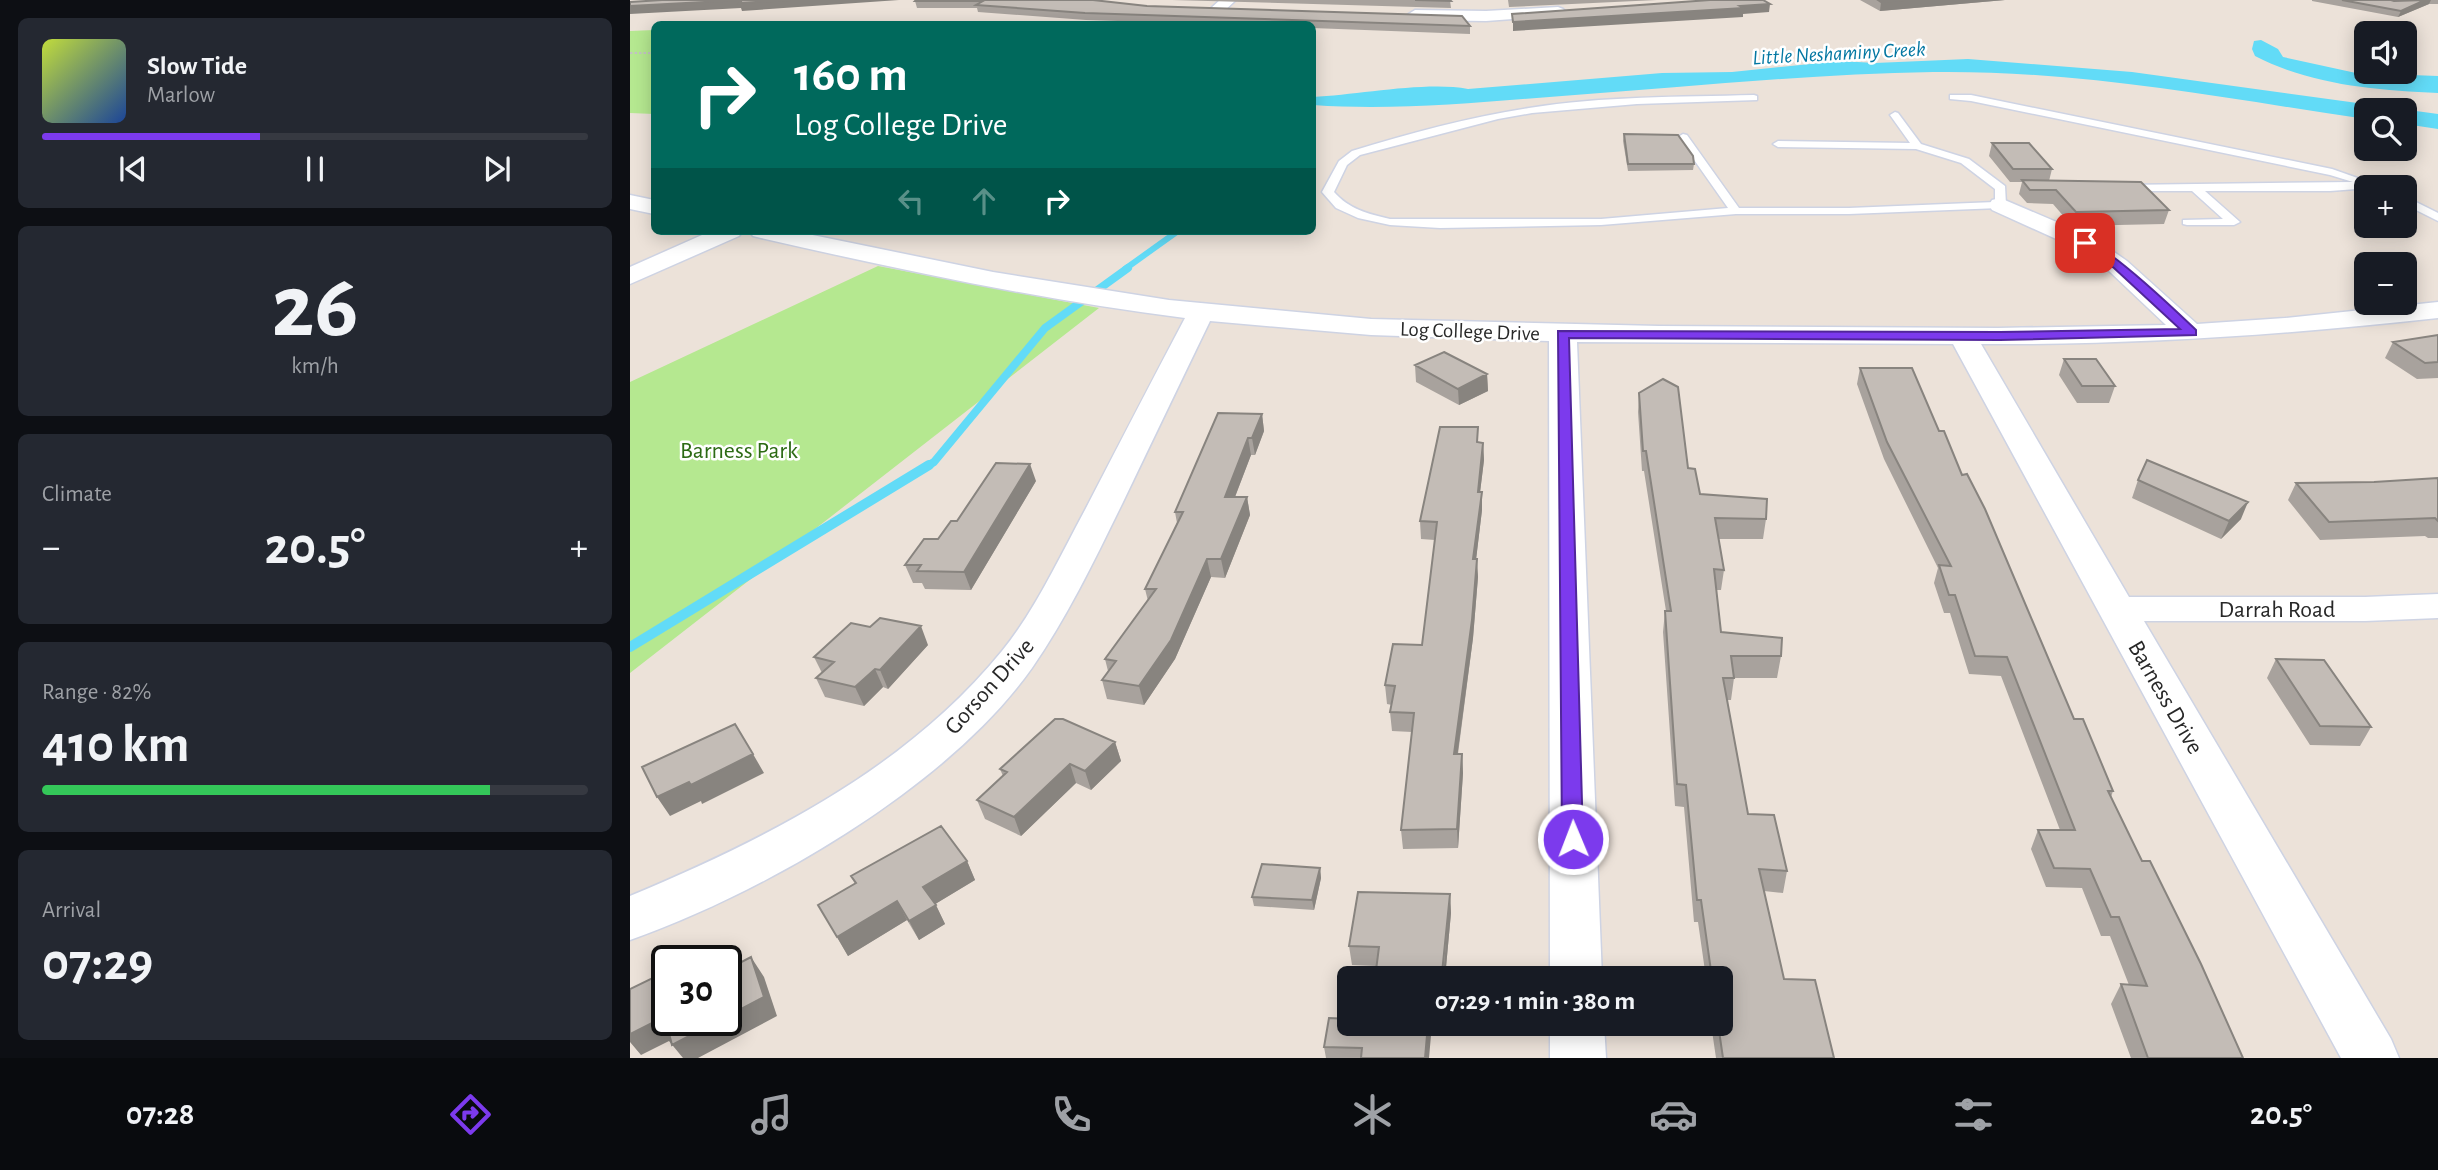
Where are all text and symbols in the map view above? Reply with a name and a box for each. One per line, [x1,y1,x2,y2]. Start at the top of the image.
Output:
map controls [2354,21,2417,315]
button: sound [2354,21,2417,84]
water label: Little Neshaminy Creek [1752,38,1926,69]
icon: right [679,49,770,140]
text: 160 m [794,51,908,100]
text: Slow Tide [147,53,247,79]
text: Marlow [147,84,215,107]
button: search [2354,98,2417,161]
text: Log College Drive [794,109,1008,141]
icon: previous [114,150,152,188]
icon: pause [296,150,334,188]
icon: next [478,150,516,188]
button: + [2354,175,2417,238]
icon: left [892,182,930,220]
icon: ahead [965,182,1003,220]
icon: right [1038,182,1076,220]
pin [2055,213,2115,273]
icon: arrive [2066,224,2104,262]
button: − [2354,252,2417,315]
text: 26 [272,262,358,353]
street label: Log College Drive [1400,319,1540,344]
text: km/h [291,355,339,378]
park label: Barness Park [680,439,798,463]
text: Climate [42,483,112,506]
text: 20.5° [264,521,366,573]
text: − [42,529,60,567]
text: + [570,529,588,567]
street label: Darrah Road [2219,598,2335,622]
street label: Gorson Drive [941,634,1039,739]
street label: Barness Drive [2123,637,2207,758]
text: Range · 82% [42,681,152,704]
text: 410 km [42,719,190,771]
position arrow [1536,802,1610,876]
text: Arrival [42,899,101,922]
text: 07:29 [42,937,153,989]
speed limit sign: 30 [651,945,742,1036]
text: 07:29 · 1 min · 380 m [1435,988,1635,1014]
icon: directions [446,1090,495,1139]
icon: music [747,1090,796,1139]
icon: phone [1047,1090,1096,1139]
icon: climate [1348,1090,1397,1139]
icon: car [1649,1090,1698,1139]
icon: filters [1949,1090,1998,1139]
text: 07:28 [126,1098,195,1130]
text: 20.5° [2250,1098,2312,1130]

